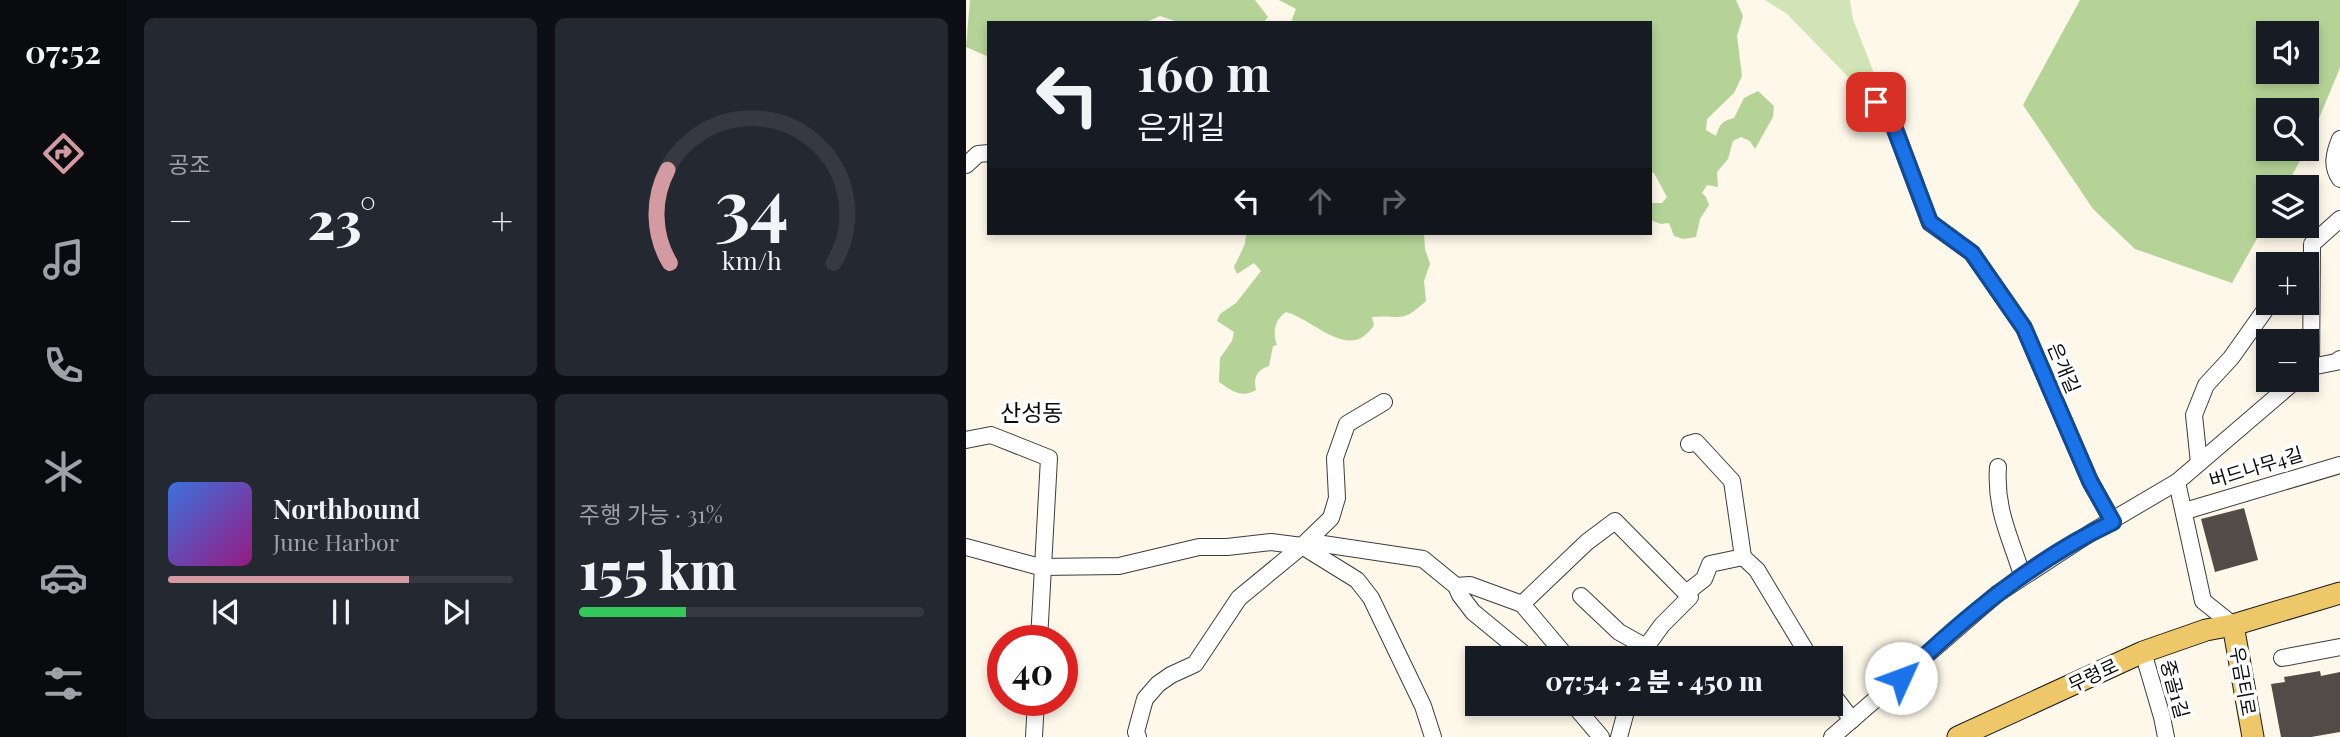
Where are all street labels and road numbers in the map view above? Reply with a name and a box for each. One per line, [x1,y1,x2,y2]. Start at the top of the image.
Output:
street label: 은개길 [2043,338,2087,397]
street label: 버드나무4길 [2206,439,2306,493]
street label: 우금티로 [2225,644,2263,718]
street label: 무령로 [2063,651,2122,697]
street label: 중골1길 [2156,657,2196,721]

